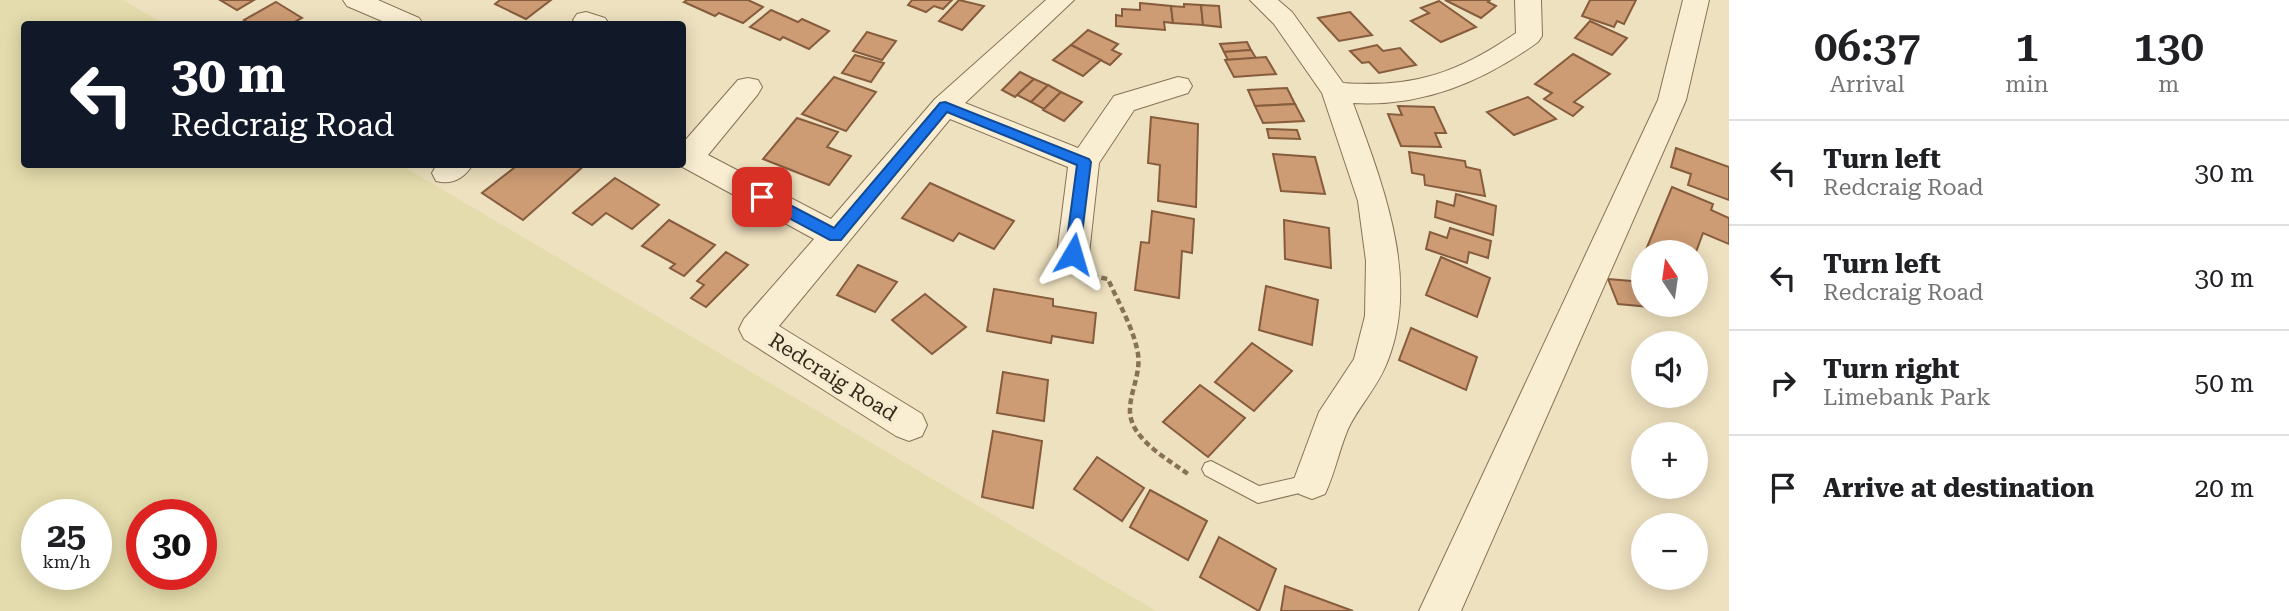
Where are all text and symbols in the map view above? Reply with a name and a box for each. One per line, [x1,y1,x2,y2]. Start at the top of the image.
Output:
text: 06:37 [1814,22,1920,71]
text: 1 [2015,22,2039,71]
text: 130 [2133,22,2204,71]
text: 30 m [171,47,286,104]
icon: left [56,49,147,140]
text: Arrival [1830,71,1905,98]
text: min [2005,71,2049,98]
text: m [2158,71,2179,98]
text: Redcraig Road [171,106,394,144]
text: Turn left [1823,144,1941,174]
icon: left [1764,154,1802,192]
text: 30 m [2195,158,2254,188]
pin [732,167,792,227]
text: Redcraig Road [1823,174,1983,201]
icon: arrive [743,178,781,216]
position arrow [1036,217,1110,291]
north arrow [1631,240,1708,317]
map controls [1631,240,1708,590]
text: Turn left [1823,249,1941,279]
icon: left [1764,259,1802,297]
text: 30 m [2195,263,2254,293]
text: Redcraig Road [1823,279,1983,306]
street label: Redcraig Road [765,328,902,426]
button: sound [1631,331,1708,408]
text: Turn right [1823,354,1959,384]
icon: right [1764,364,1802,402]
text: 50 m [2195,368,2254,398]
text: Limebank Park [1823,384,1991,411]
button: + [1631,422,1708,499]
icon: arrive [1764,469,1802,507]
text: Arrive at destination [1823,473,2094,503]
text: 20 m [2195,473,2254,503]
speed limit sign: 30 [126,499,217,590]
button: − [1631,513,1708,590]
text: 25 [47,515,86,556]
text: km/h [42,551,91,572]

